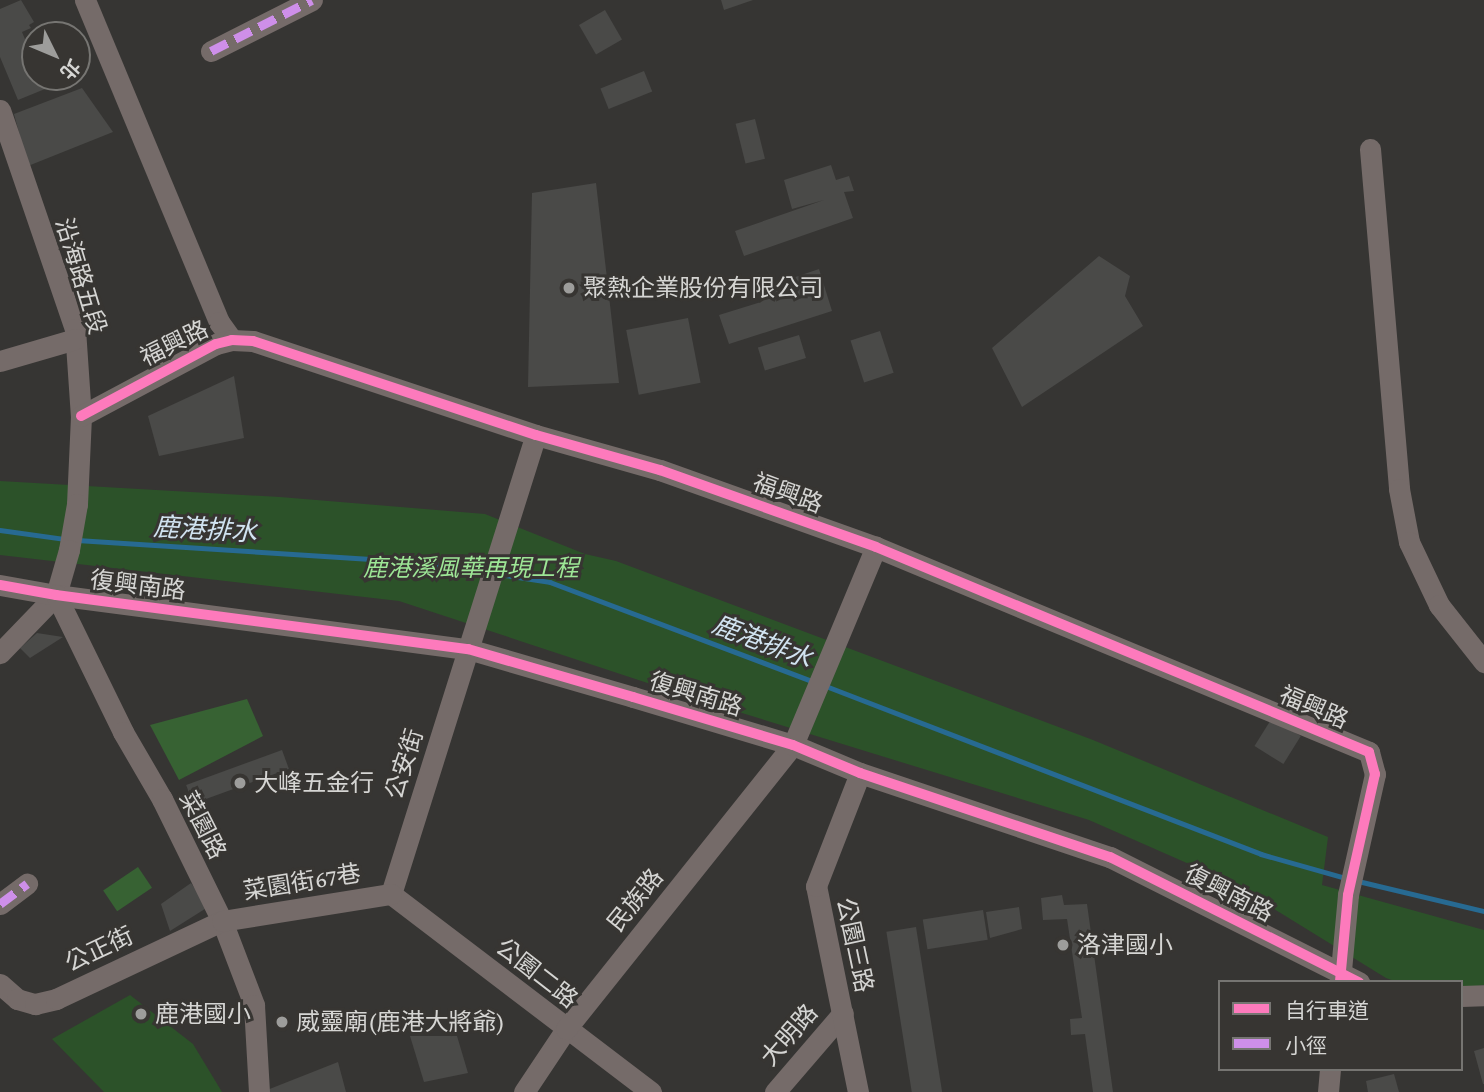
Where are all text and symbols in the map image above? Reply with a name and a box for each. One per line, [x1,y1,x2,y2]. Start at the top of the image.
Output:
north arrow [21,21,91,91]
text: 北 [56,55,84,83]
street label: 沿海路五段 [50,214,112,338]
place label: 聚熱企業股份有限公司 [583,274,823,302]
marker: 聚熱企業股份有限公司 [561,280,577,296]
street label: 福興路 [135,314,213,372]
street label: 福興路 [749,467,827,519]
water label: 鹿港排水 [152,512,258,548]
park label: 鹿港溪風華再現工程 [363,554,579,582]
street label: 復興南路 [89,565,187,605]
water label: 鹿港排水 [708,609,816,675]
street label: 復興南路 [646,666,746,722]
street label: 福興路 [1275,680,1353,734]
street label: 公安街 [379,725,429,803]
place label: 大峰五金行 [254,769,374,797]
marker: 大峰五金行 [232,775,248,791]
street label: 菜園路 [174,786,232,864]
street label: 復興南路 [1180,858,1278,928]
street label: 菜園街67巷 [241,859,363,905]
street label: 民族路 [601,863,669,937]
street label: 公園三路 [831,895,879,995]
street label: 公正街 [60,921,138,977]
place label: 洛津國小 [1077,931,1173,959]
street label: 公園二路 [490,932,584,1014]
marker: 洛津國小 [1055,937,1071,953]
legend [1218,980,1463,1071]
street label: 大明路 [755,998,823,1072]
text: 自行車道 [1285,999,1369,1023]
place label: 鹿港國小 [155,1000,251,1028]
marker: 鹿港國小 [133,1006,149,1022]
place label: 威靈廟(鹿港大將爺) [296,1008,505,1036]
marker: 威靈廟(鹿港大將爺) [274,1014,290,1030]
text: 小徑 [1285,1034,1327,1058]

